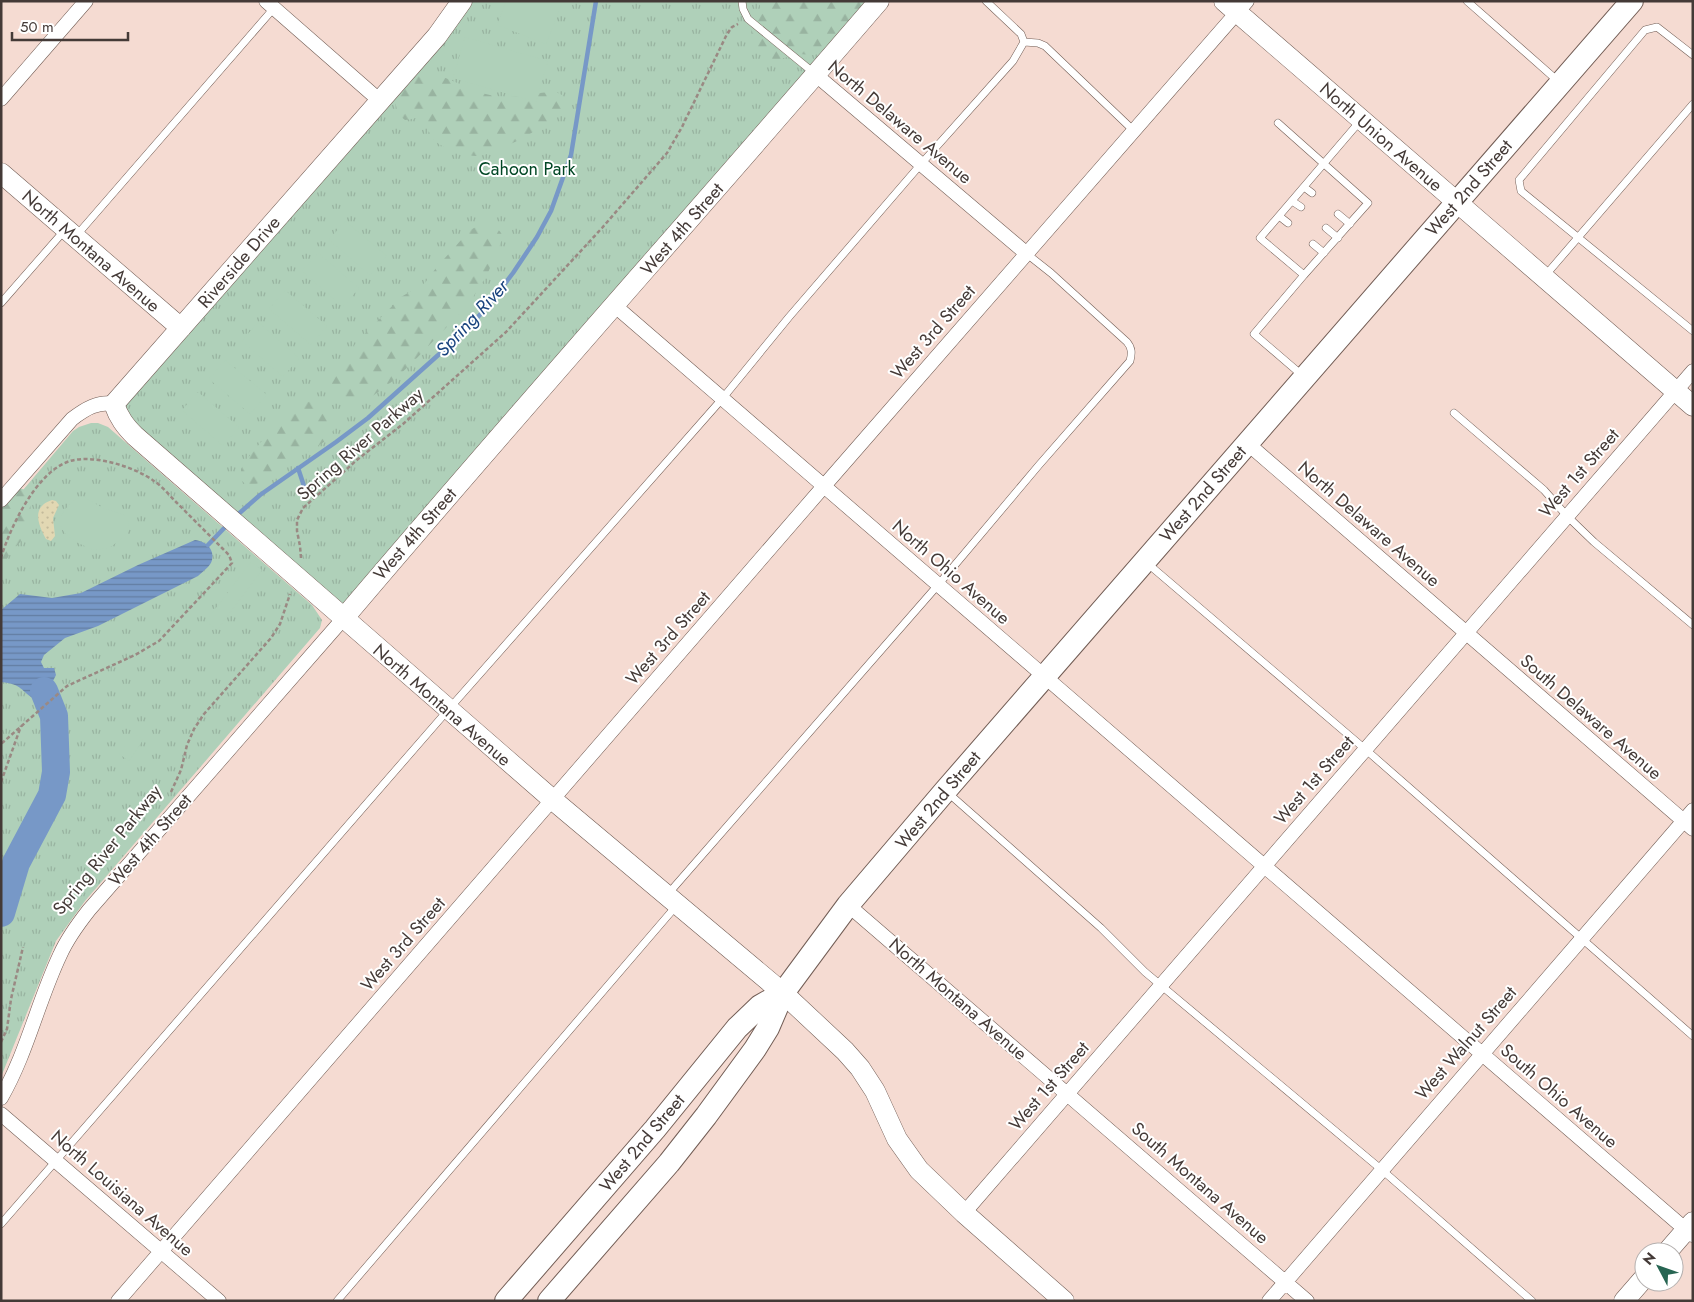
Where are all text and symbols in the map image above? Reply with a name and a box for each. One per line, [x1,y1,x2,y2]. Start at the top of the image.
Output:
scale bar [12,10,129,42]
text: 50 m [20,16,54,38]
street label: North Delaware Avenue [822,54,978,190]
street label: North Union Avenue [1314,76,1448,198]
street label: West 2nd Street [1420,133,1519,242]
park label: Cahoon Park [478,156,576,182]
street label: West 4th Street [634,176,730,281]
street label: North Montana Avenue [16,184,166,318]
street label: Riverside Drive [192,210,286,314]
water label: Spring River [429,272,516,362]
street label: West 3rd Street [885,279,982,385]
street label: Spring River Parkway [291,382,429,506]
street label: West 1st Street [1533,422,1626,523]
street label: West 2nd Street [1154,439,1253,548]
street label: North Delaware Avenue [1292,455,1446,593]
street label: West 4th Street [367,481,463,586]
street label: North Ohio Avenue [886,513,1016,631]
street label: West 3rd Street [620,585,717,691]
street label: North Montana Avenue [367,638,517,772]
street label: South Delaware Avenue [1515,648,1667,786]
street label: West 1st Street [1268,729,1361,830]
street label: West 2nd Street [889,745,987,855]
street label: Spring River Parkway [46,779,168,921]
street label: West 4th Street [102,787,198,892]
street label: West 3rd Street [355,891,452,997]
street label: North Montana Avenue [883,932,1033,1066]
street label: West Walnut Street [1409,980,1523,1105]
street label: West 1st Street [1003,1035,1096,1136]
street label: South Ohio Avenue [1495,1038,1623,1154]
street label: West 2nd Street [593,1088,691,1198]
street label: South Montana Avenue [1126,1116,1274,1250]
street label: North Louisiana Avenue [45,1124,199,1262]
north arrow [1634,1242,1684,1292]
text: N [1638,1248,1660,1269]

